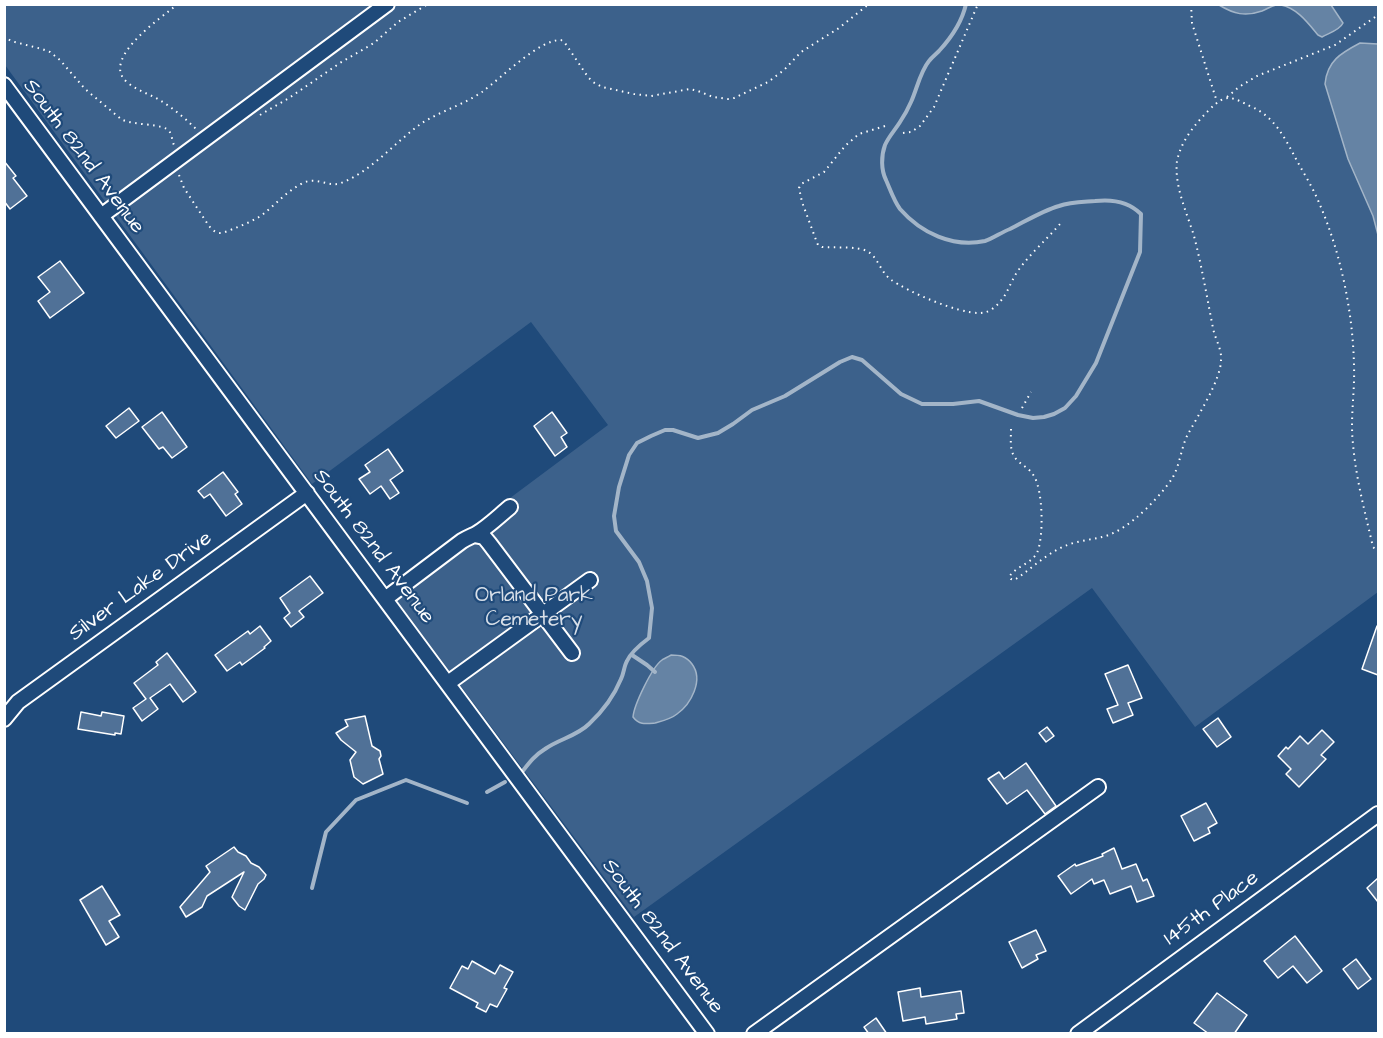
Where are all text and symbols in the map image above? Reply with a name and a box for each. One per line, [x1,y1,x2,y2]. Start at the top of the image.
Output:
street label: South 82nd Avenue [17,75,149,239]
street label: South 82nd Avenue [307,465,439,629]
street label: Silver Lake Drive [65,527,217,647]
park label: Orland Park Cemetery [475,584,593,634]
street label: South 82nd Avenue [596,855,728,1019]
street label: 145th Place [1160,866,1264,952]

